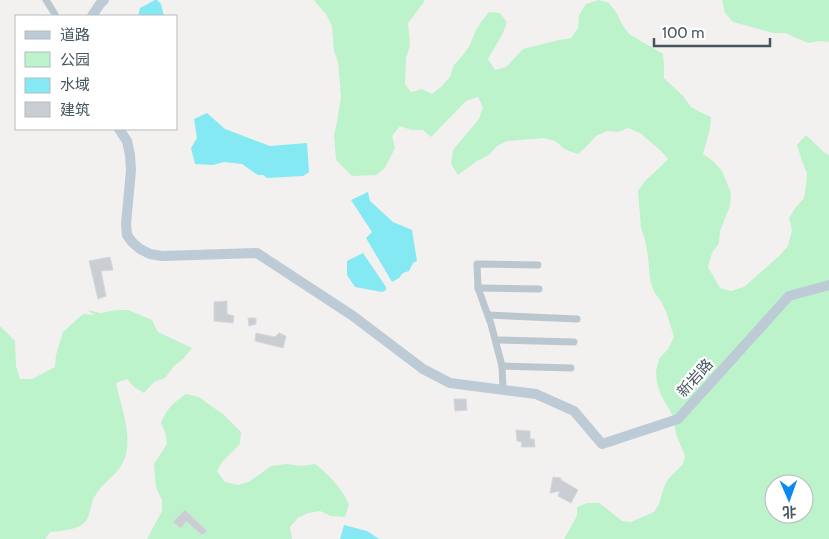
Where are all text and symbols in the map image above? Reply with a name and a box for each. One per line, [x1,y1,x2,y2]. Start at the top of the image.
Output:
legend [15,15,178,130]
scale bar [654,15,770,47]
text: 100 m [662,24,704,42]
text: 道路 [60,26,90,44]
text: 公园 [60,51,90,69]
text: 水域 [60,76,90,94]
text: 建筑 [60,101,90,119]
street label: 新岩路 [673,355,717,401]
north arrow [764,474,814,524]
text: 北 [782,503,797,521]

